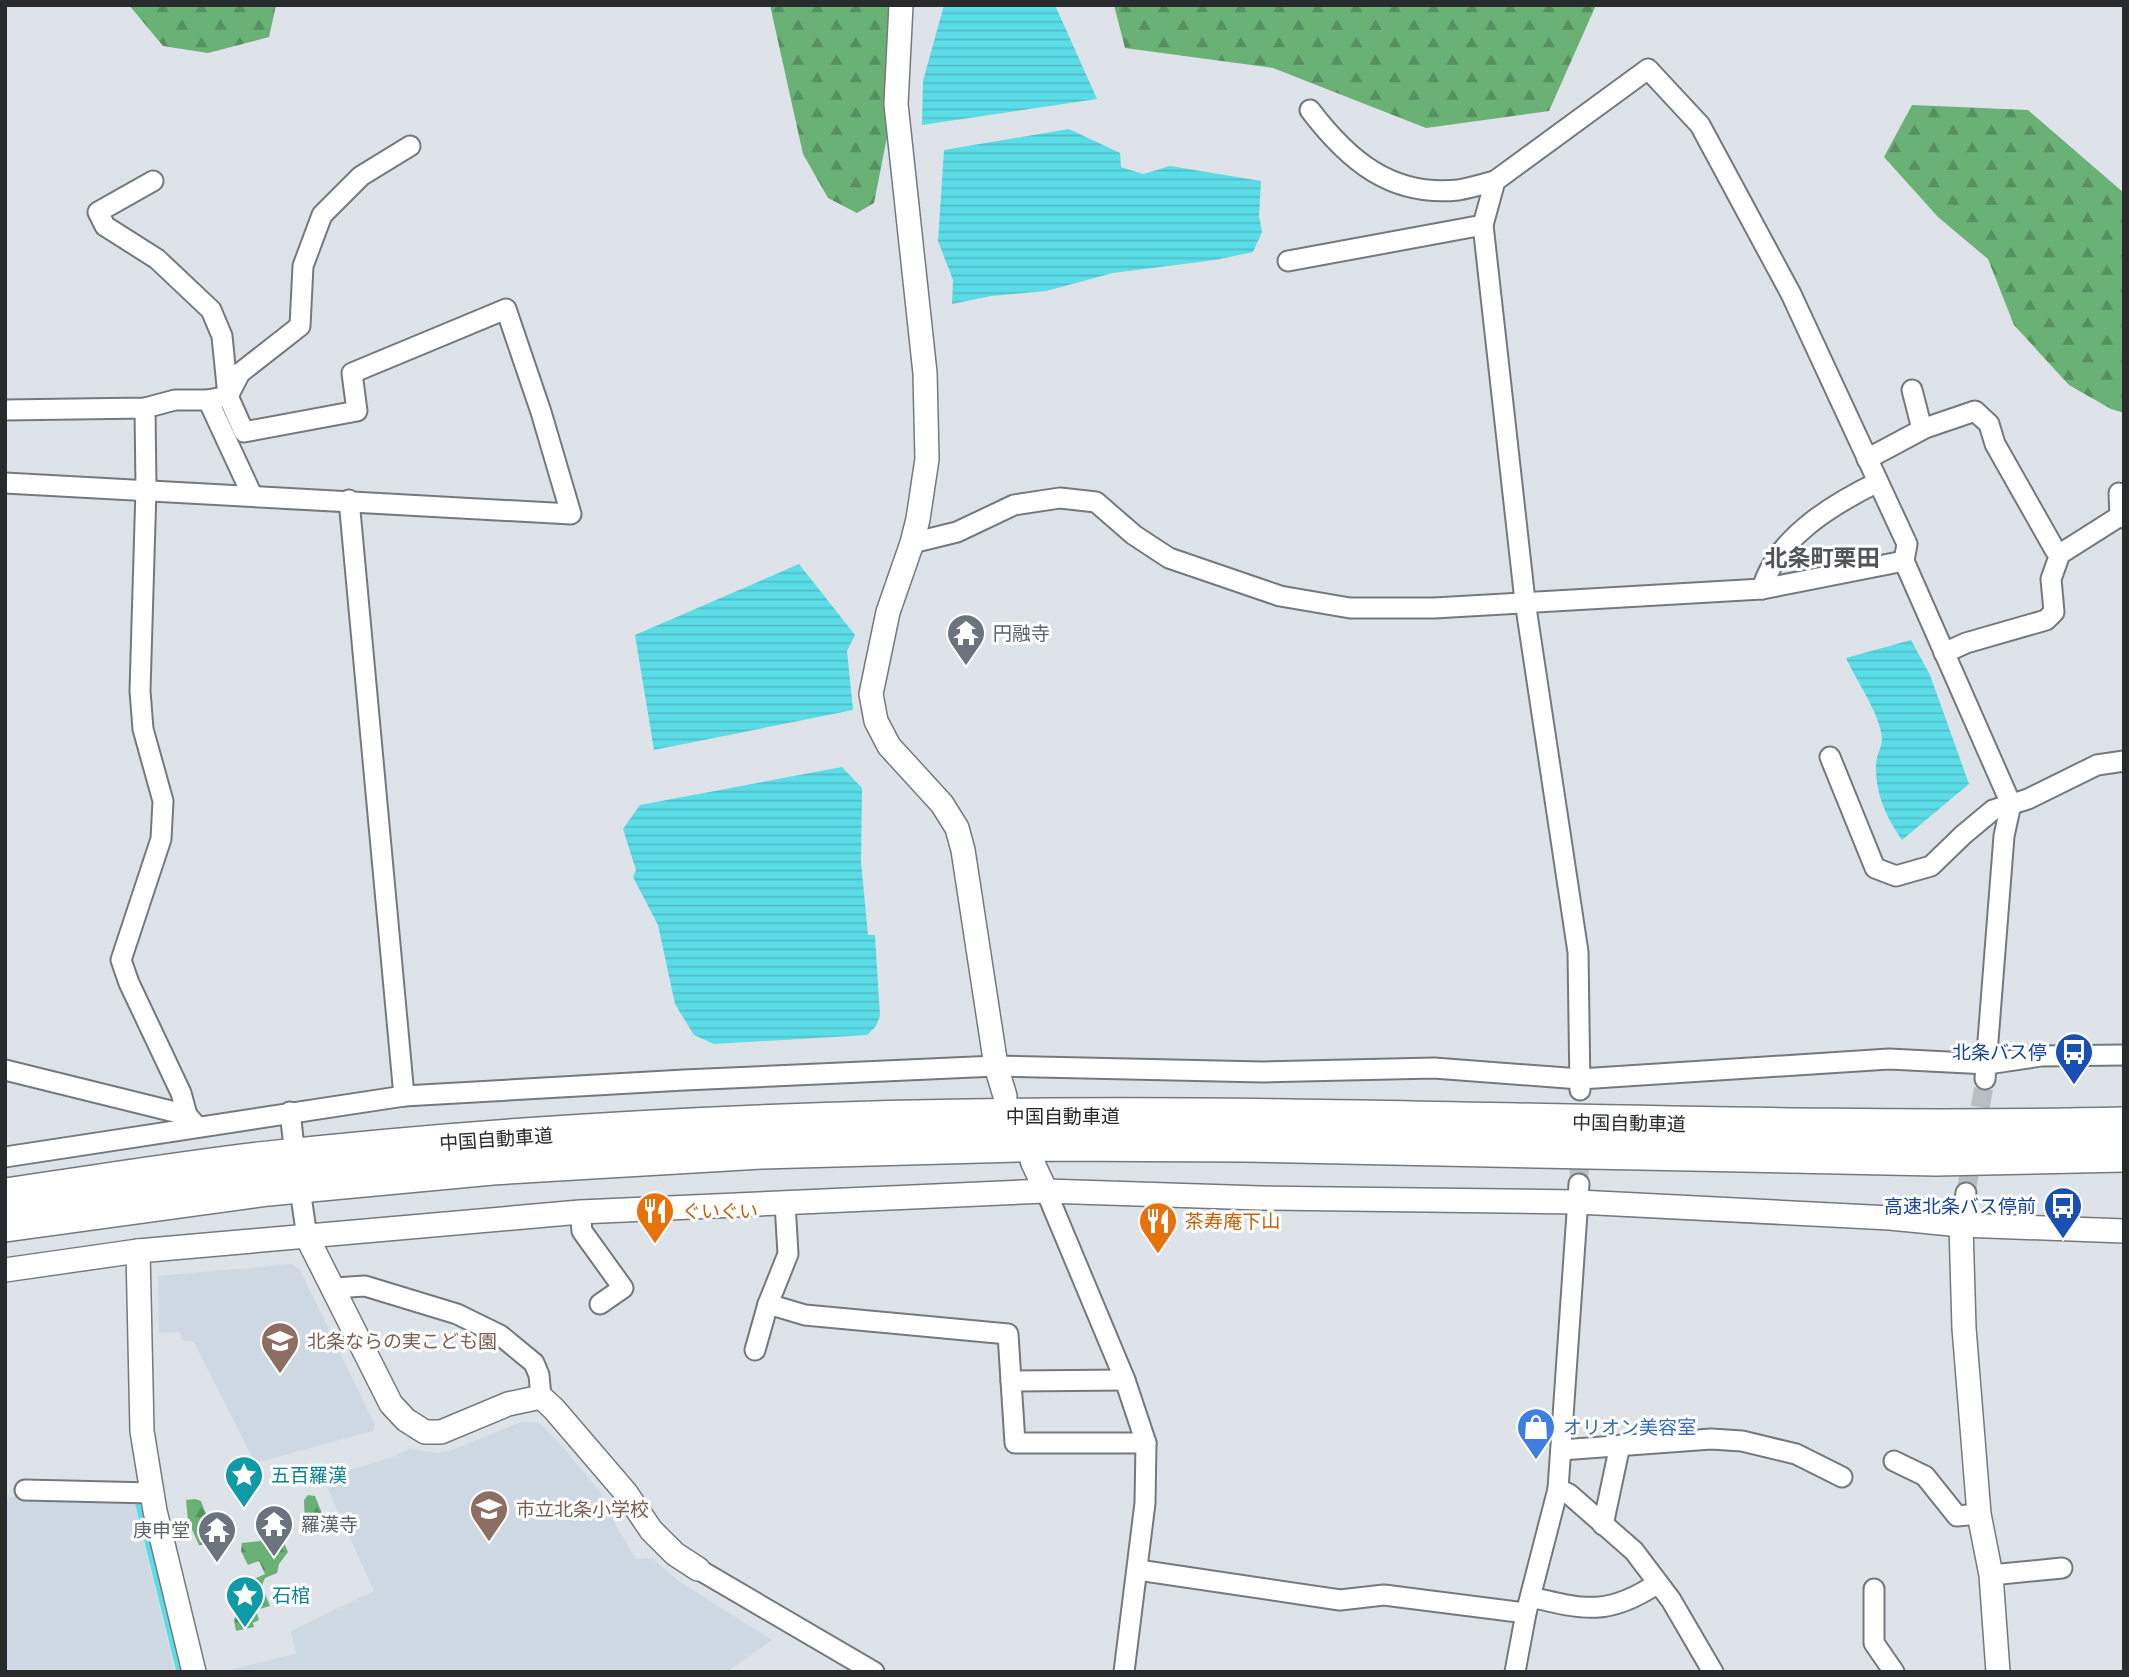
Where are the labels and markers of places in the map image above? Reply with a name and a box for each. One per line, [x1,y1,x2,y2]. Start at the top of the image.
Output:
temple icon: 円融寺 [945,612,987,667]
place label: 円融寺 [993,622,1050,644]
bus stop icon: 北条バス停 [2053,1031,2095,1086]
place label: 北条バス停 [1952,1041,2047,1063]
bus stop icon: 高速北条バス停前 [2042,1185,2084,1240]
restaurant icon: ぐいぐい [634,1190,676,1245]
place label: 高速北条バス停前 [1884,1195,2036,1217]
place label: ぐいぐい [682,1200,758,1222]
restaurant icon: 茶寿庵下山 [1137,1200,1179,1255]
place label: 茶寿庵下山 [1185,1210,1280,1232]
school or university icon: 北条ならの実こども園 [259,1320,301,1375]
place label: 北条ならの実こども園 [307,1330,497,1352]
shop icon: オリオン美容室 [1515,1406,1557,1461]
place label: オリオン美容室 [1563,1416,1696,1438]
place icon: 五百羅漢 [223,1454,265,1509]
place label: 五百羅漢 [271,1464,347,1486]
school or university icon: 市立北条小学校 [468,1488,510,1543]
place label: 市立北条小学校 [516,1498,649,1520]
temple icon: 羅漢寺 [253,1503,295,1558]
temple icon: 庚申堂 [196,1509,238,1564]
place label: 羅漢寺 [301,1513,358,1535]
place label: 庚申堂 [133,1519,190,1541]
place icon: 石棺 [224,1574,266,1629]
place label: 石棺 [272,1584,310,1606]

